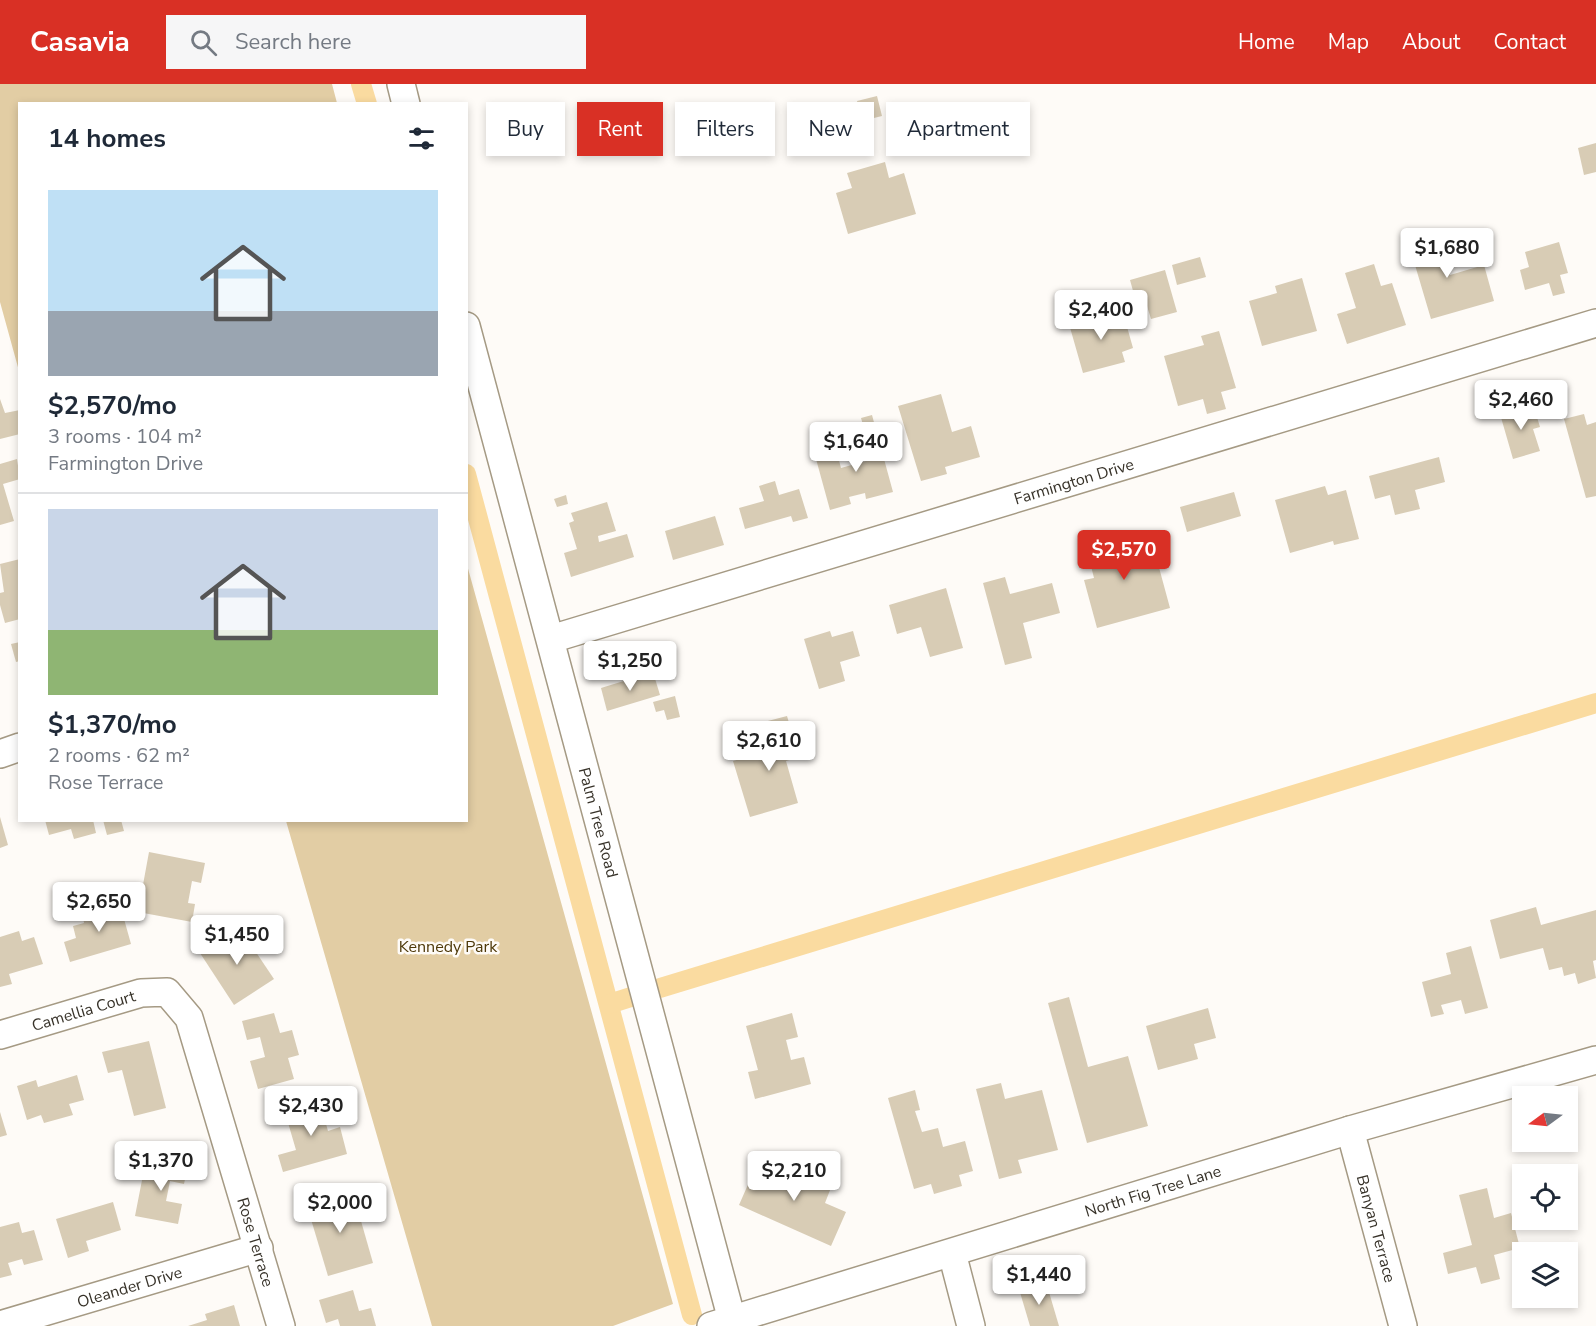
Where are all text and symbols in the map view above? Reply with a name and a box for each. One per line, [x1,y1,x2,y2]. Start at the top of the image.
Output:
search box [166,15,586,69]
text: Casavia [30,23,130,61]
icon: search [187,26,220,59]
text: Search here [235,27,352,57]
text: Home [1238,28,1295,56]
text: Map [1328,28,1369,56]
text: About [1402,28,1460,56]
text: Contact [1493,28,1566,56]
chip: Buy [486,102,565,156]
chip: Rent [577,102,663,156]
chip: Filters [675,102,775,156]
chip: New [787,102,874,156]
chip: Apartment [886,102,1030,156]
text: 14 homes [48,121,166,156]
icon: filters [405,122,438,155]
pin: $1,680 [1398,228,1496,279]
icon: home [189,229,297,337]
text: $1,680 [1415,234,1479,261]
pin: $2,400 [1052,290,1150,341]
text: $2,400 [1069,296,1133,323]
pin: $2,460 [1472,380,1570,431]
text: $2,460 [1489,386,1553,413]
text: $2,570/mo [48,388,177,423]
pin: $1,640 [807,422,905,473]
text: 3 rooms · 104 m² [48,423,202,450]
text: $1,640 [824,428,888,455]
text: Farmington Drive [48,450,203,477]
street label: Farmington Drive [1011,453,1137,510]
pin: $2,570 [1075,530,1173,581]
text: $2,570 [1092,536,1156,563]
icon: home [189,548,297,656]
pin: $1,250 [581,641,679,692]
text: $1,250 [598,647,662,674]
text: $1,370/mo [48,707,177,742]
pin: $2,610 [720,721,818,772]
text: $2,610 [737,727,801,754]
text: 2 rooms · 62 m² [48,742,190,769]
street label: Palm Tree Road [573,765,623,880]
text: Rose Terrace [48,769,163,796]
pin: $2,650 [50,882,148,933]
text: $2,650 [67,888,131,915]
pin: $1,450 [188,915,286,966]
text: $1,450 [205,921,269,948]
park label: Kennedy Park [399,936,498,958]
street label: Camellia Court [29,985,138,1037]
pin: $2,430 [262,1086,360,1137]
north arrow [1512,1086,1578,1152]
map controls [1512,1086,1578,1308]
text: $2,430 [279,1092,343,1119]
pin: $1,370 [112,1141,210,1192]
text: $1,370 [129,1147,193,1174]
pin: $2,210 [745,1151,843,1202]
text: $2,210 [762,1157,826,1184]
street label: North Fig Tree Lane [1082,1160,1224,1223]
button: locate [1512,1164,1578,1230]
street label: Banyan Terrace [1351,1172,1401,1285]
pin: $2,000 [291,1183,389,1234]
text: $2,000 [308,1189,372,1216]
street label: Rose Terrace [231,1195,279,1290]
button: layers [1512,1242,1578,1308]
pin: $1,440 [990,1255,1088,1306]
street label: Oleander Drive [74,1261,185,1314]
text: $1,440 [1007,1261,1071,1288]

